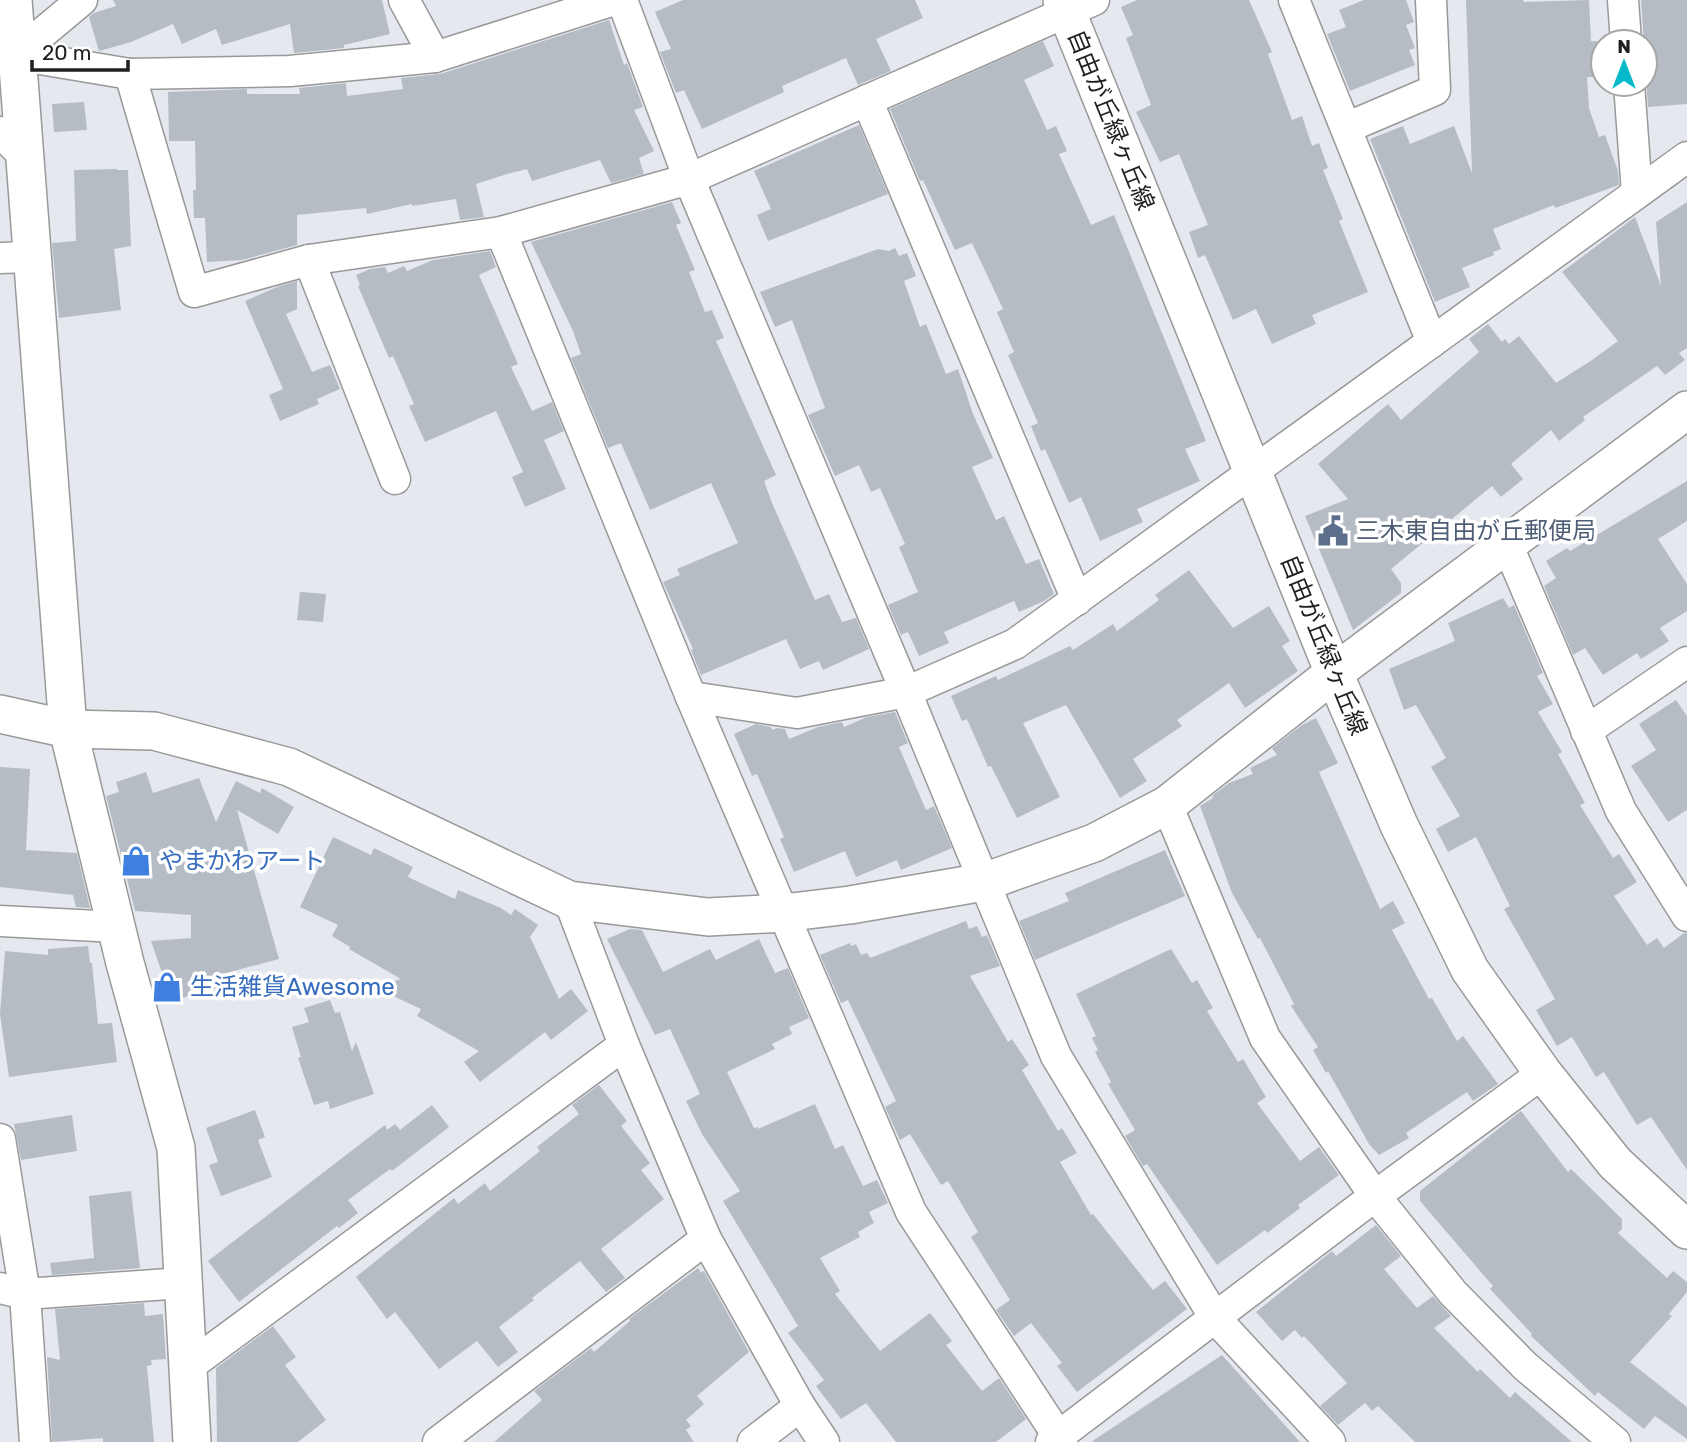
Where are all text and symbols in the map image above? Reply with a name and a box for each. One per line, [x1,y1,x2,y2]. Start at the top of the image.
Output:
street label: 自由が丘緑ヶ丘線 [1062,26,1160,214]
scale bar [32,28,128,72]
north arrow [1589,28,1659,98]
text: N [1617,35,1631,58]
text: 20 m [42,40,91,65]
public building icon: 三木東自由が丘郵便局 [1316,514,1350,548]
place label: 三木東自由が丘郵便局 [1356,517,1596,545]
street label: 自由が丘緑ヶ丘線 [1275,551,1373,739]
shop icon: やまかわアート [119,844,153,878]
place label: やまかわアート [159,847,326,875]
shop icon: 生活雑貨Awesome [150,970,184,1004]
place label: 生活雑貨Awesome [190,973,395,1001]

